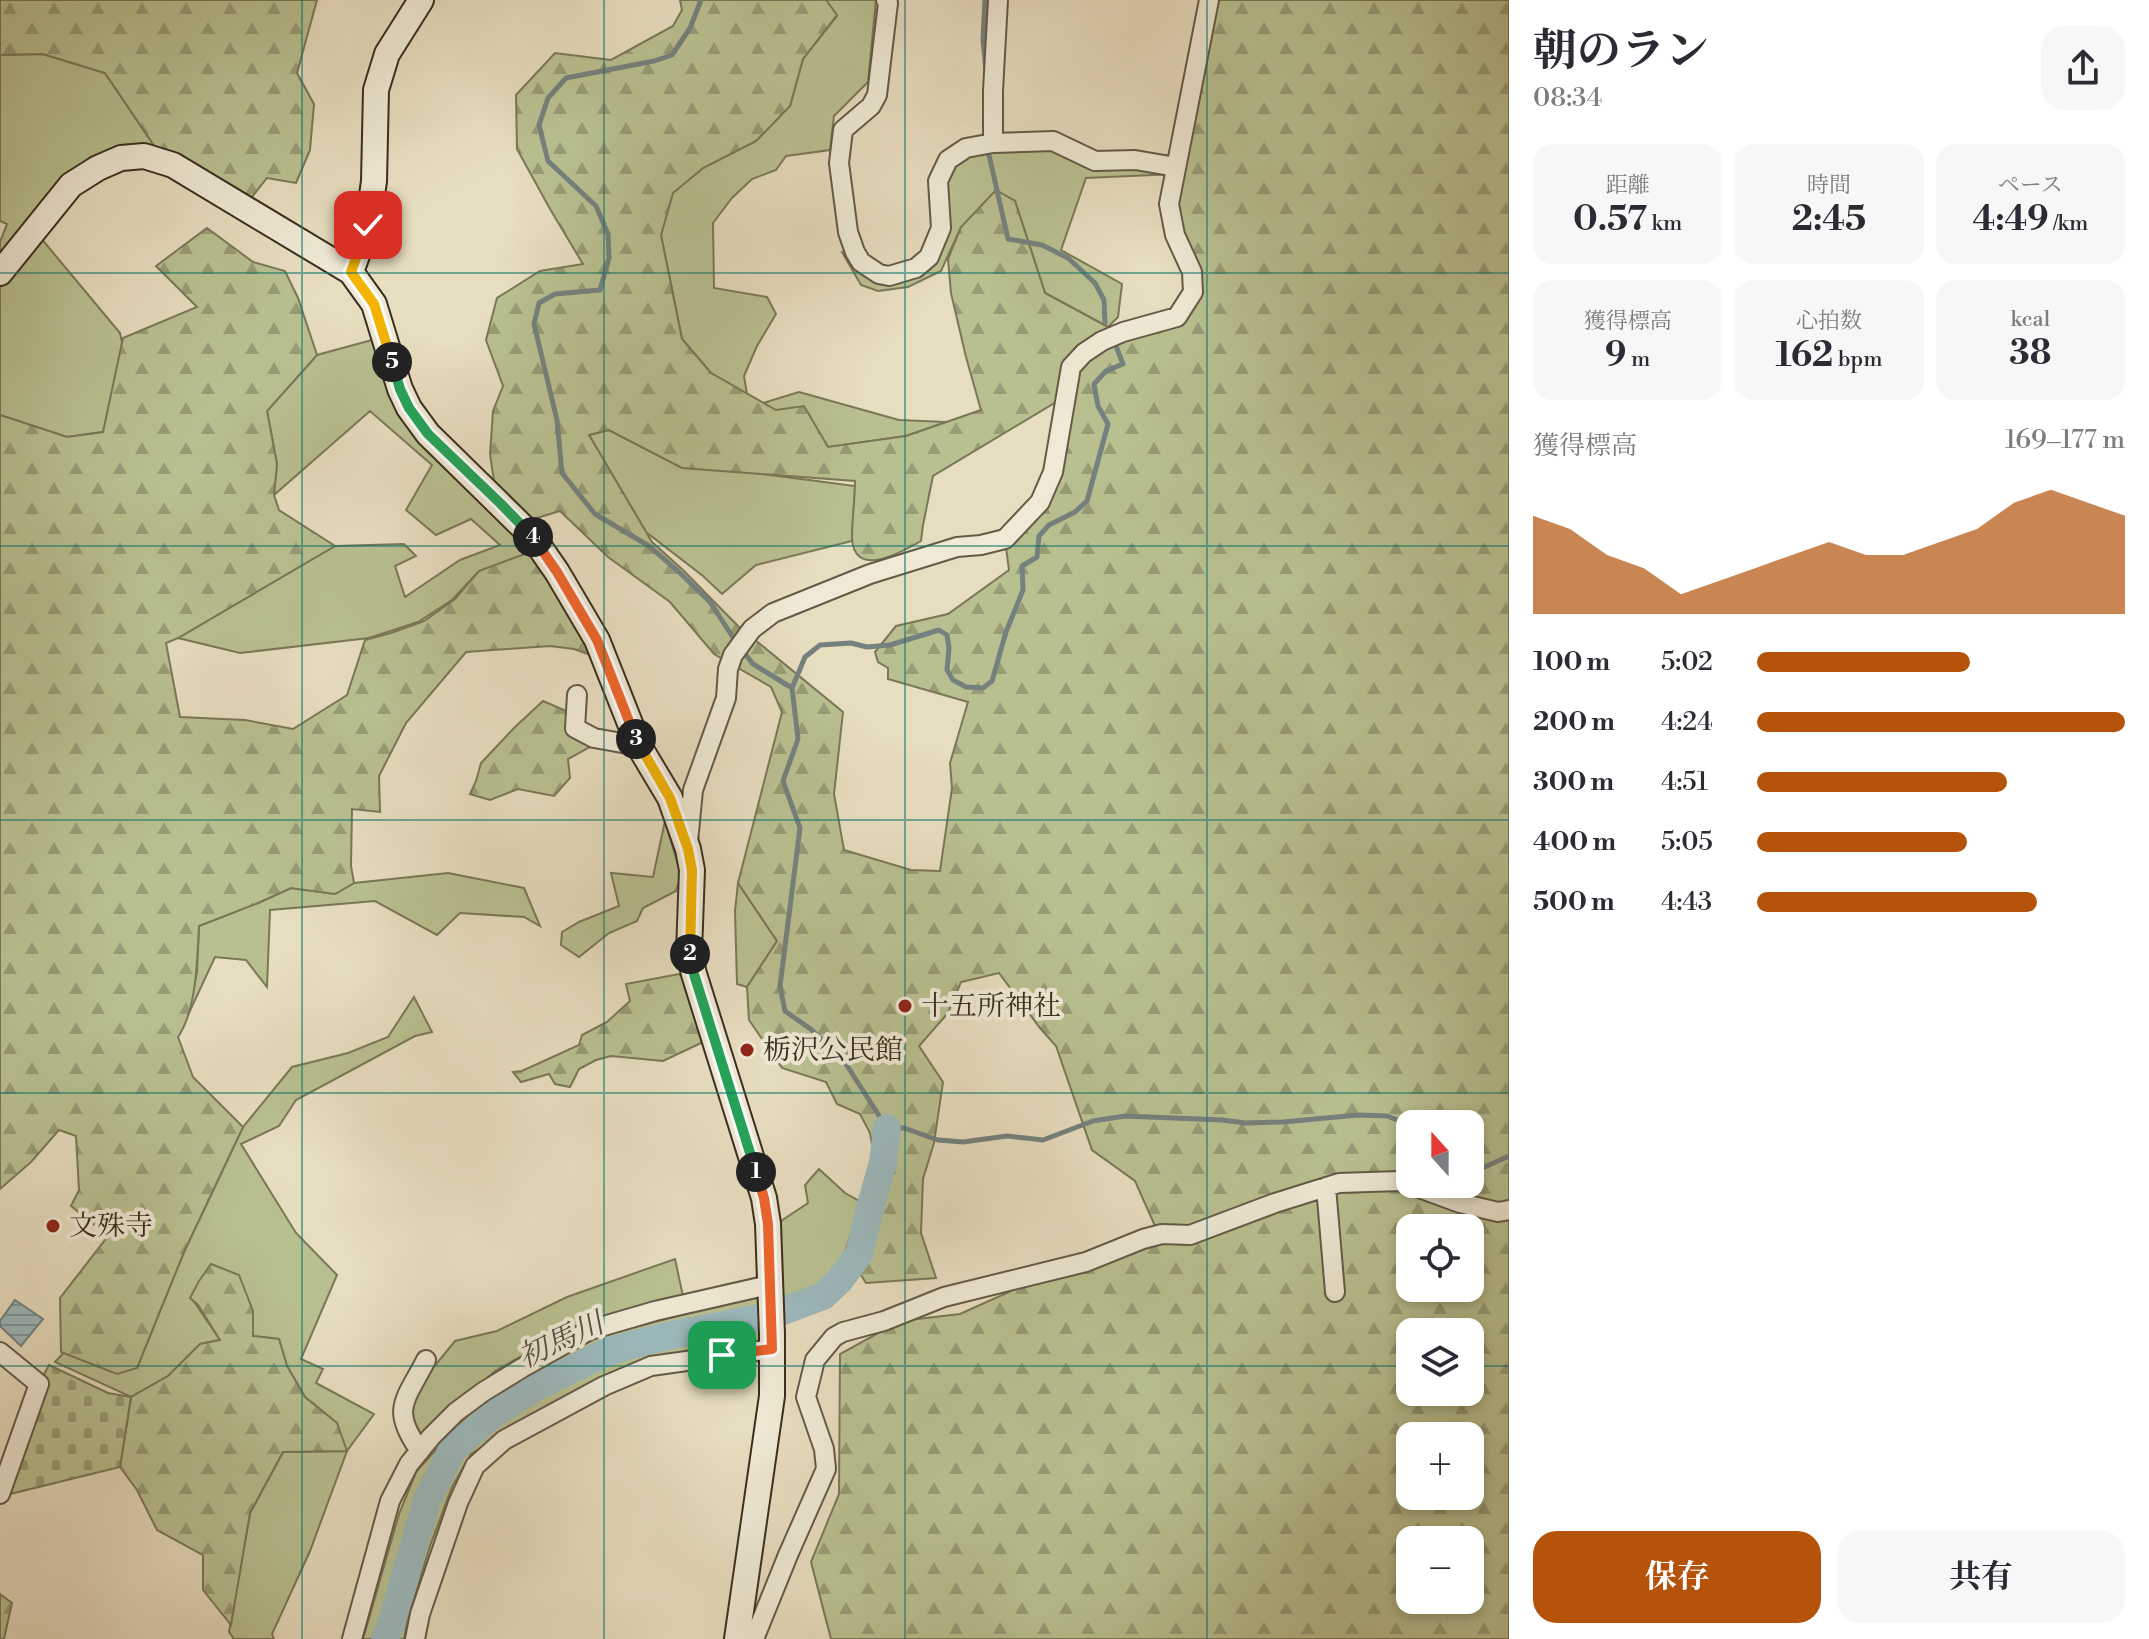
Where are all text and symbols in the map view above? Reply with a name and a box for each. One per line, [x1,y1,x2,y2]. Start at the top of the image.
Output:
text: 朝のラン [1533,24,1709,79]
button: share [2041,26,2125,110]
text: 08:34 [1533,82,1602,114]
text: 距離 [1606,172,1650,199]
text: 時間 [1807,172,1851,199]
text: ペース [1998,172,2063,199]
pin [334,191,402,259]
text: 0.57 [1573,199,1647,241]
text: 2:45 [1792,199,1866,241]
text: 4:49 [1972,199,2049,241]
icon: check [346,203,390,247]
text: km [1647,210,1682,237]
text: /km [2049,210,2088,237]
text: kcal [2010,306,2050,333]
text: 獲得標高 [1584,308,1672,335]
text: 心拍数 [1796,308,1862,335]
text: 38 [2009,333,2051,375]
text: 9 [1605,335,1626,377]
text: 162 [1776,335,1833,377]
pin: 5 [372,342,412,382]
text: m [1626,346,1650,373]
text: bpm [1833,346,1882,373]
text: 5 [385,348,399,375]
text: 169–177 m [2005,424,2125,456]
text: 獲得標高 [1533,430,1637,462]
pin: 4 [513,517,553,557]
text: 4 [526,523,540,550]
text: 100 m [1533,646,1610,678]
text: 5:02 [1661,646,1713,678]
text: 200 m [1533,706,1615,738]
text: 4:24 [1661,706,1713,738]
pin: 3 [616,719,656,759]
text: 3 [629,725,643,752]
text: 300 m [1533,766,1614,798]
text: 4:51 [1661,766,1708,798]
text: 400 m [1533,826,1616,858]
text: 5:05 [1661,826,1713,858]
text: 500 m [1533,886,1615,918]
text: 4:43 [1661,886,1712,918]
pin: 2 [670,934,710,974]
text: 2 [683,940,697,967]
place label: 十五所神社 [921,989,1061,1024]
marker: 十五所神社 [896,997,914,1015]
place label: 栃沢公民館 [763,1033,903,1068]
marker: 栃沢公民館 [738,1041,756,1059]
north arrow [1396,1110,1484,1198]
map controls [1396,1110,1484,1614]
pin: 1 [736,1152,776,1192]
text: 1 [751,1158,761,1185]
place label: 文殊寺 [69,1209,153,1244]
button: locate [1396,1214,1484,1302]
marker: 文殊寺 [44,1217,62,1235]
water label: 初馬川 [512,1303,613,1377]
button: layers [1396,1318,1484,1406]
pin [688,1321,756,1389]
icon: arrive [700,1333,744,1377]
button: + [1396,1422,1484,1510]
button: − [1396,1526,1484,1614]
button: 保存 [1533,1531,1821,1623]
button: 共有 [1837,1531,2125,1623]

